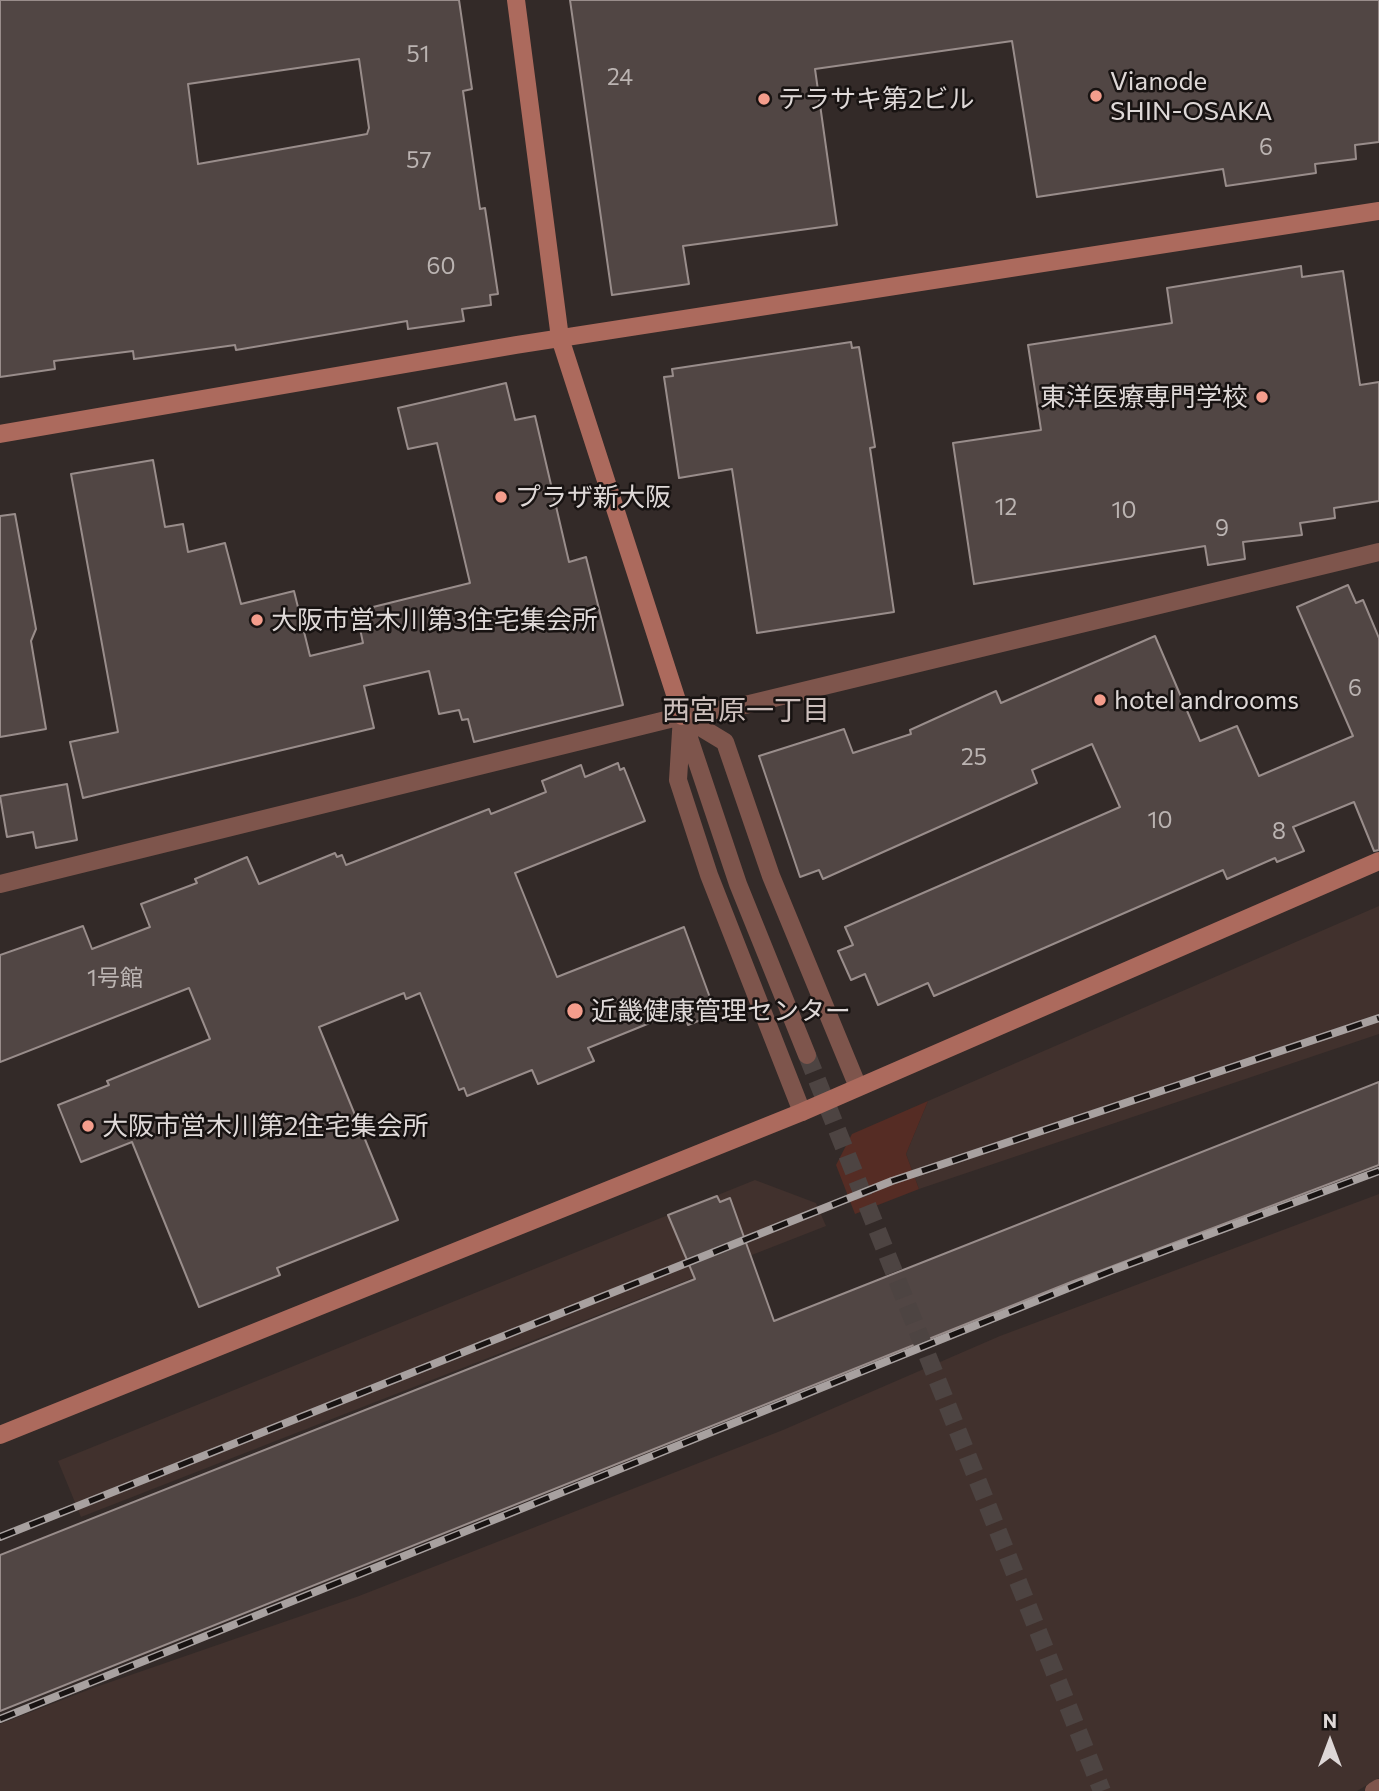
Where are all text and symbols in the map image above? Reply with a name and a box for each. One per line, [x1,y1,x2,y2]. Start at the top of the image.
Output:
house number: 51 [406,40,430,68]
house number: 24 [607,63,633,91]
place label: Vianode SHIN-OSAKA [1110,65,1272,126]
place label: テラサキ第2ビル [778,83,974,115]
marker: Vianode SHIN-OSAKA [1088,88,1104,104]
marker: テラサキ第2ビル [756,91,772,107]
house number: 6 [1259,133,1273,161]
house number: 57 [406,146,432,174]
house number: 60 [427,252,455,280]
place label: 東洋医療専門学校 [1040,381,1248,413]
marker: 東洋医療専門学校 [1254,389,1270,405]
place label: プラザ新大阪 [515,481,671,513]
marker: プラザ新大阪 [493,489,509,505]
house number: 12 [995,493,1017,521]
house number: 10 [1112,496,1136,524]
house number: 9 [1215,514,1229,542]
place label: 大阪市営木川第3住宅集会所 [271,604,598,636]
marker: 大阪市営木川第3住宅集会所 [249,612,265,628]
house number: 6 [1348,674,1362,702]
place label: hotel androoms [1114,684,1299,716]
marker: hotel androoms [1092,692,1108,708]
district label: 西宮原一丁目 [662,694,830,728]
house number: 25 [961,743,987,771]
house number: 10 [1148,806,1172,834]
house number: 8 [1272,817,1286,845]
house number: 1号館 [87,964,143,992]
place label: 近畿健康管理センター [591,995,851,1027]
marker: 近畿健康管理センター [565,1001,585,1021]
place label: 大阪市営木川第2住宅集会所 [102,1110,428,1142]
marker: 大阪市営木川第2住宅集会所 [80,1118,96,1134]
north arrow [1295,1707,1365,1777]
text: N [1323,1709,1337,1732]

